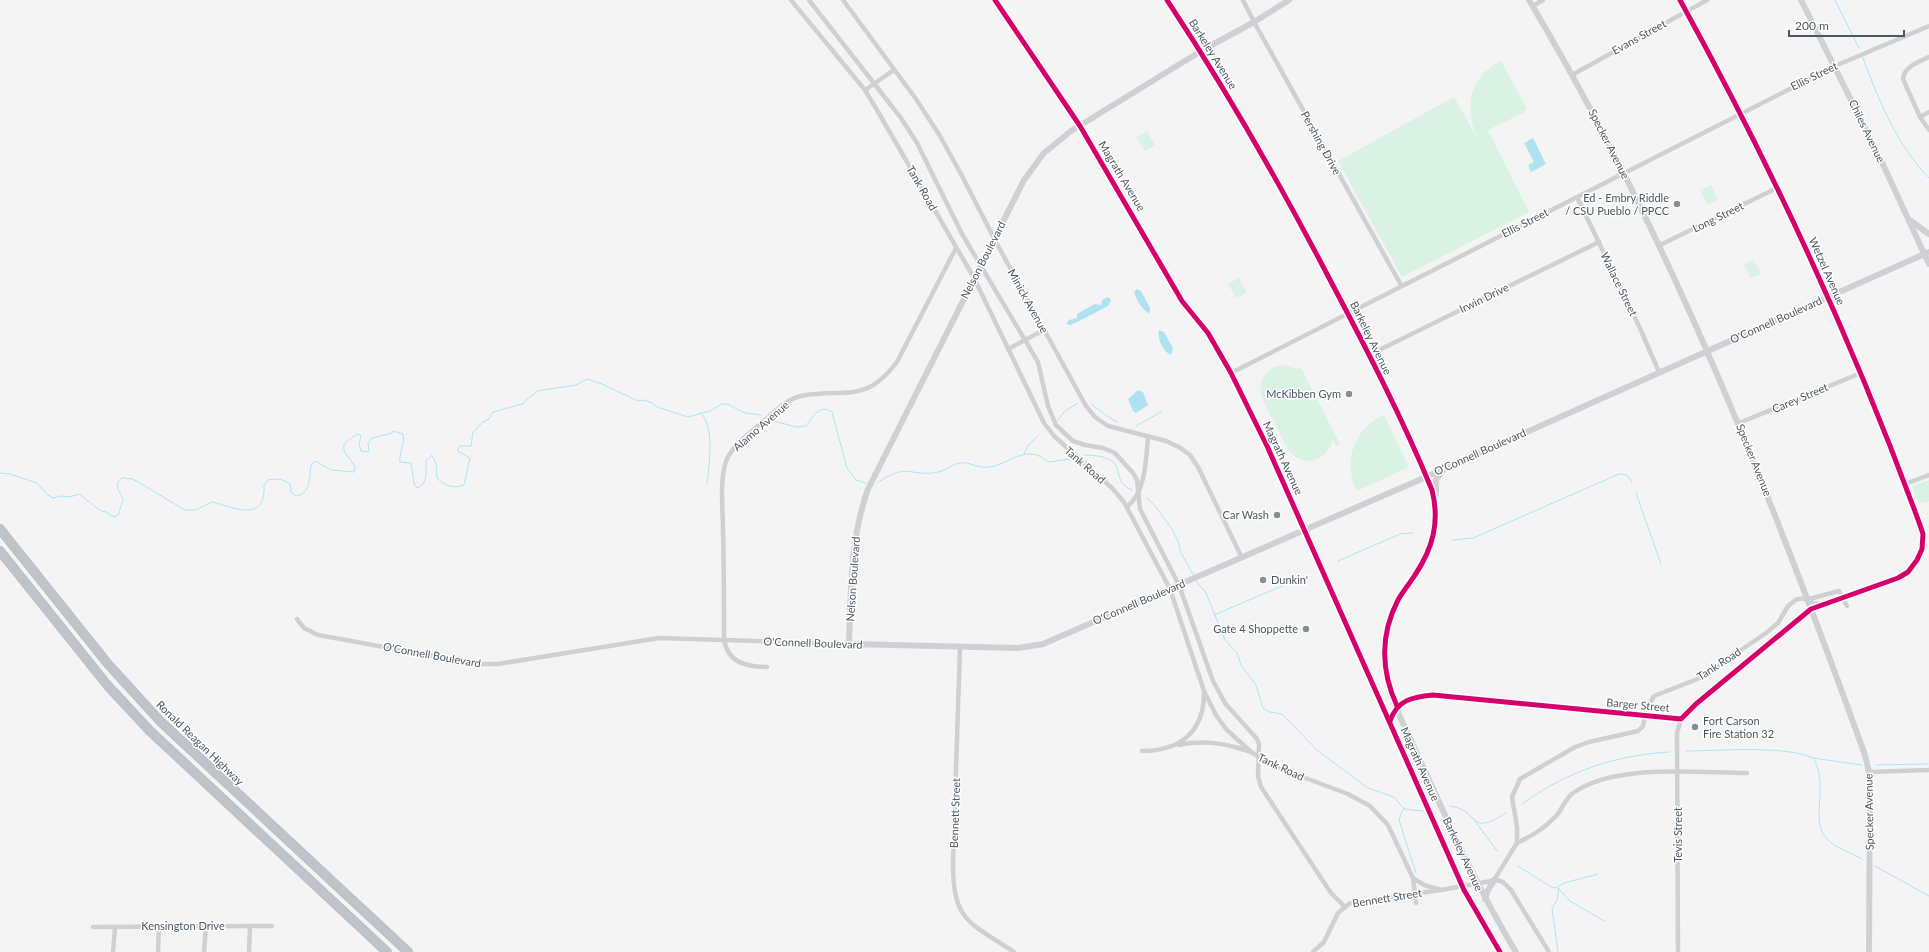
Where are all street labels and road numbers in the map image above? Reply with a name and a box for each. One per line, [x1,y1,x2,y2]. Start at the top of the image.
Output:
street label: Barkeley Avenue [1187,16,1240,91]
street label: Evans Street [1609,16,1668,57]
street label: Ellis Street [1788,59,1839,93]
street label: Chiles Avenue [1847,97,1888,164]
street label: Specker Avenue [1586,107,1633,181]
street label: Pershing Drive [1299,109,1344,177]
street label: Magrath Avenue [1096,138,1149,213]
street label: Tank Road [904,163,940,213]
street label: Long Street [1690,199,1745,234]
street label: Ellis Street [1499,205,1550,240]
street label: Nelson Boulevard [957,219,1008,301]
street label: Wetzel Avenue [1807,235,1848,307]
street label: Wallace Street [1598,250,1641,318]
street label: Minick Avenue [1005,266,1051,335]
street label: Irwin Drive [1457,280,1511,315]
street label: O'Connell Boulevard [1728,293,1824,346]
street label: Barkeley Avenue [1348,299,1395,377]
street label: Carey Street [1770,380,1830,415]
street label: Alamo Avenue [730,398,791,453]
street label: Magrath Avenue [1261,419,1306,497]
street label: Specker Avenue [1734,422,1775,498]
street label: O'Connell Boulevard [1432,425,1528,478]
street label: Tank Road [1062,443,1108,486]
street label: Nelson Boulevard [843,536,862,622]
street label: O'Connell Boulevard [1091,576,1187,627]
street label: O'Connell Boulevard [763,634,863,651]
street label: O'Connell Boulevard [382,639,482,670]
street label: Tank Road [1694,645,1743,683]
street label: Barger Street [1606,695,1670,714]
street label: Ronald Reagan Highway [154,698,247,788]
street label: Magrath Avenue [1398,725,1443,803]
street label: Tank Road [1256,750,1306,783]
street label: Specker Avenue [1861,773,1876,851]
street label: Bennett Street [947,778,962,848]
street label: Tevis Street [1671,807,1684,863]
street label: Barkeley Avenue [1441,815,1486,893]
street label: Bennett Street [1351,886,1423,909]
street label: Kensington Drive [141,919,225,932]

